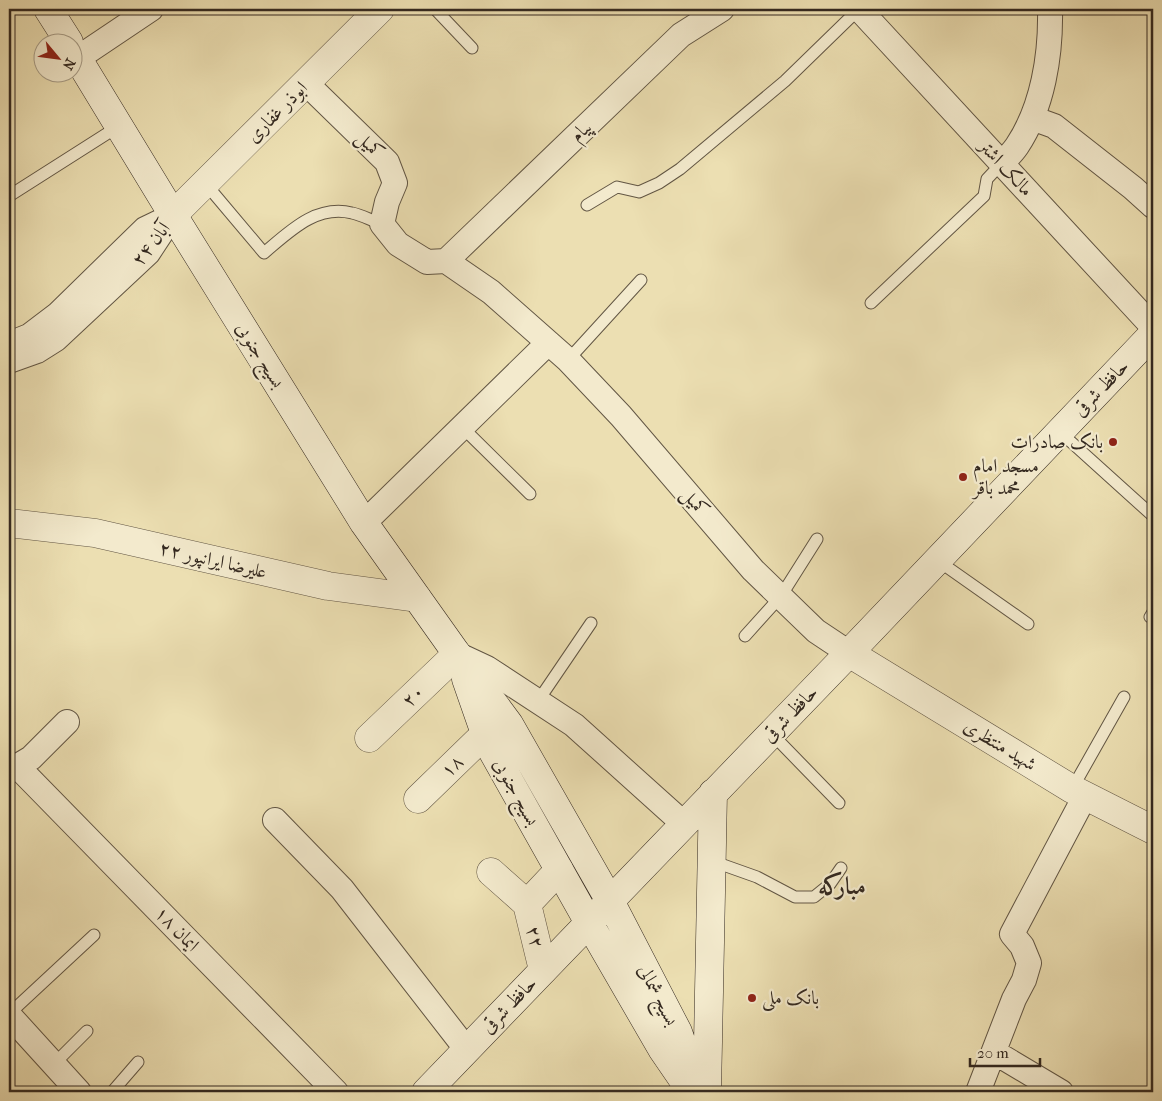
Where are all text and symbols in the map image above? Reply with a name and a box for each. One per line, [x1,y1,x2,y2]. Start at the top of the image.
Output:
north arrow [32,32,82,82]
text: N [59,55,79,73]
street label: ابوذر غفاری [242,77,313,148]
street label: پیام [566,116,600,150]
street label: کمیل [350,126,389,165]
street label: مالک اشتر [973,134,1038,201]
street label: آبان ۲۴ [127,216,176,270]
street label: بسیج جنوبی [226,318,289,396]
street label: حافظ شرقی [1069,355,1134,422]
place label: بانک صادرات [1010,431,1103,453]
marker: بانک صادرات [1107,436,1119,448]
place label: مسجد امام محمد باقر [971,455,1039,500]
marker: مسجد امام محمد باقر [957,471,969,483]
street label: کمیل [675,483,714,522]
street label: علیرضا ایرانپور ۲۲ [157,537,269,584]
street label: ۲۰ [397,680,429,712]
street label: حافظ شرقی [758,681,823,748]
street label: شهید منتظری [959,715,1040,776]
street label: ۱۸ [436,750,468,782]
street label: بسیج جنوبی [483,755,544,833]
district label: مبارکه [818,871,866,900]
street label: ایمان ۱۸ [150,902,204,956]
street label: ۲۲ [522,924,548,950]
street label: بسیج شمالی [628,961,683,1033]
street label: حافظ شرقی [477,972,542,1039]
place label: بانک ملی [762,987,819,1012]
marker: بانک ملی [746,992,758,1004]
scale bar [970,1036,1040,1068]
text: 20 m [977,1044,1009,1062]

